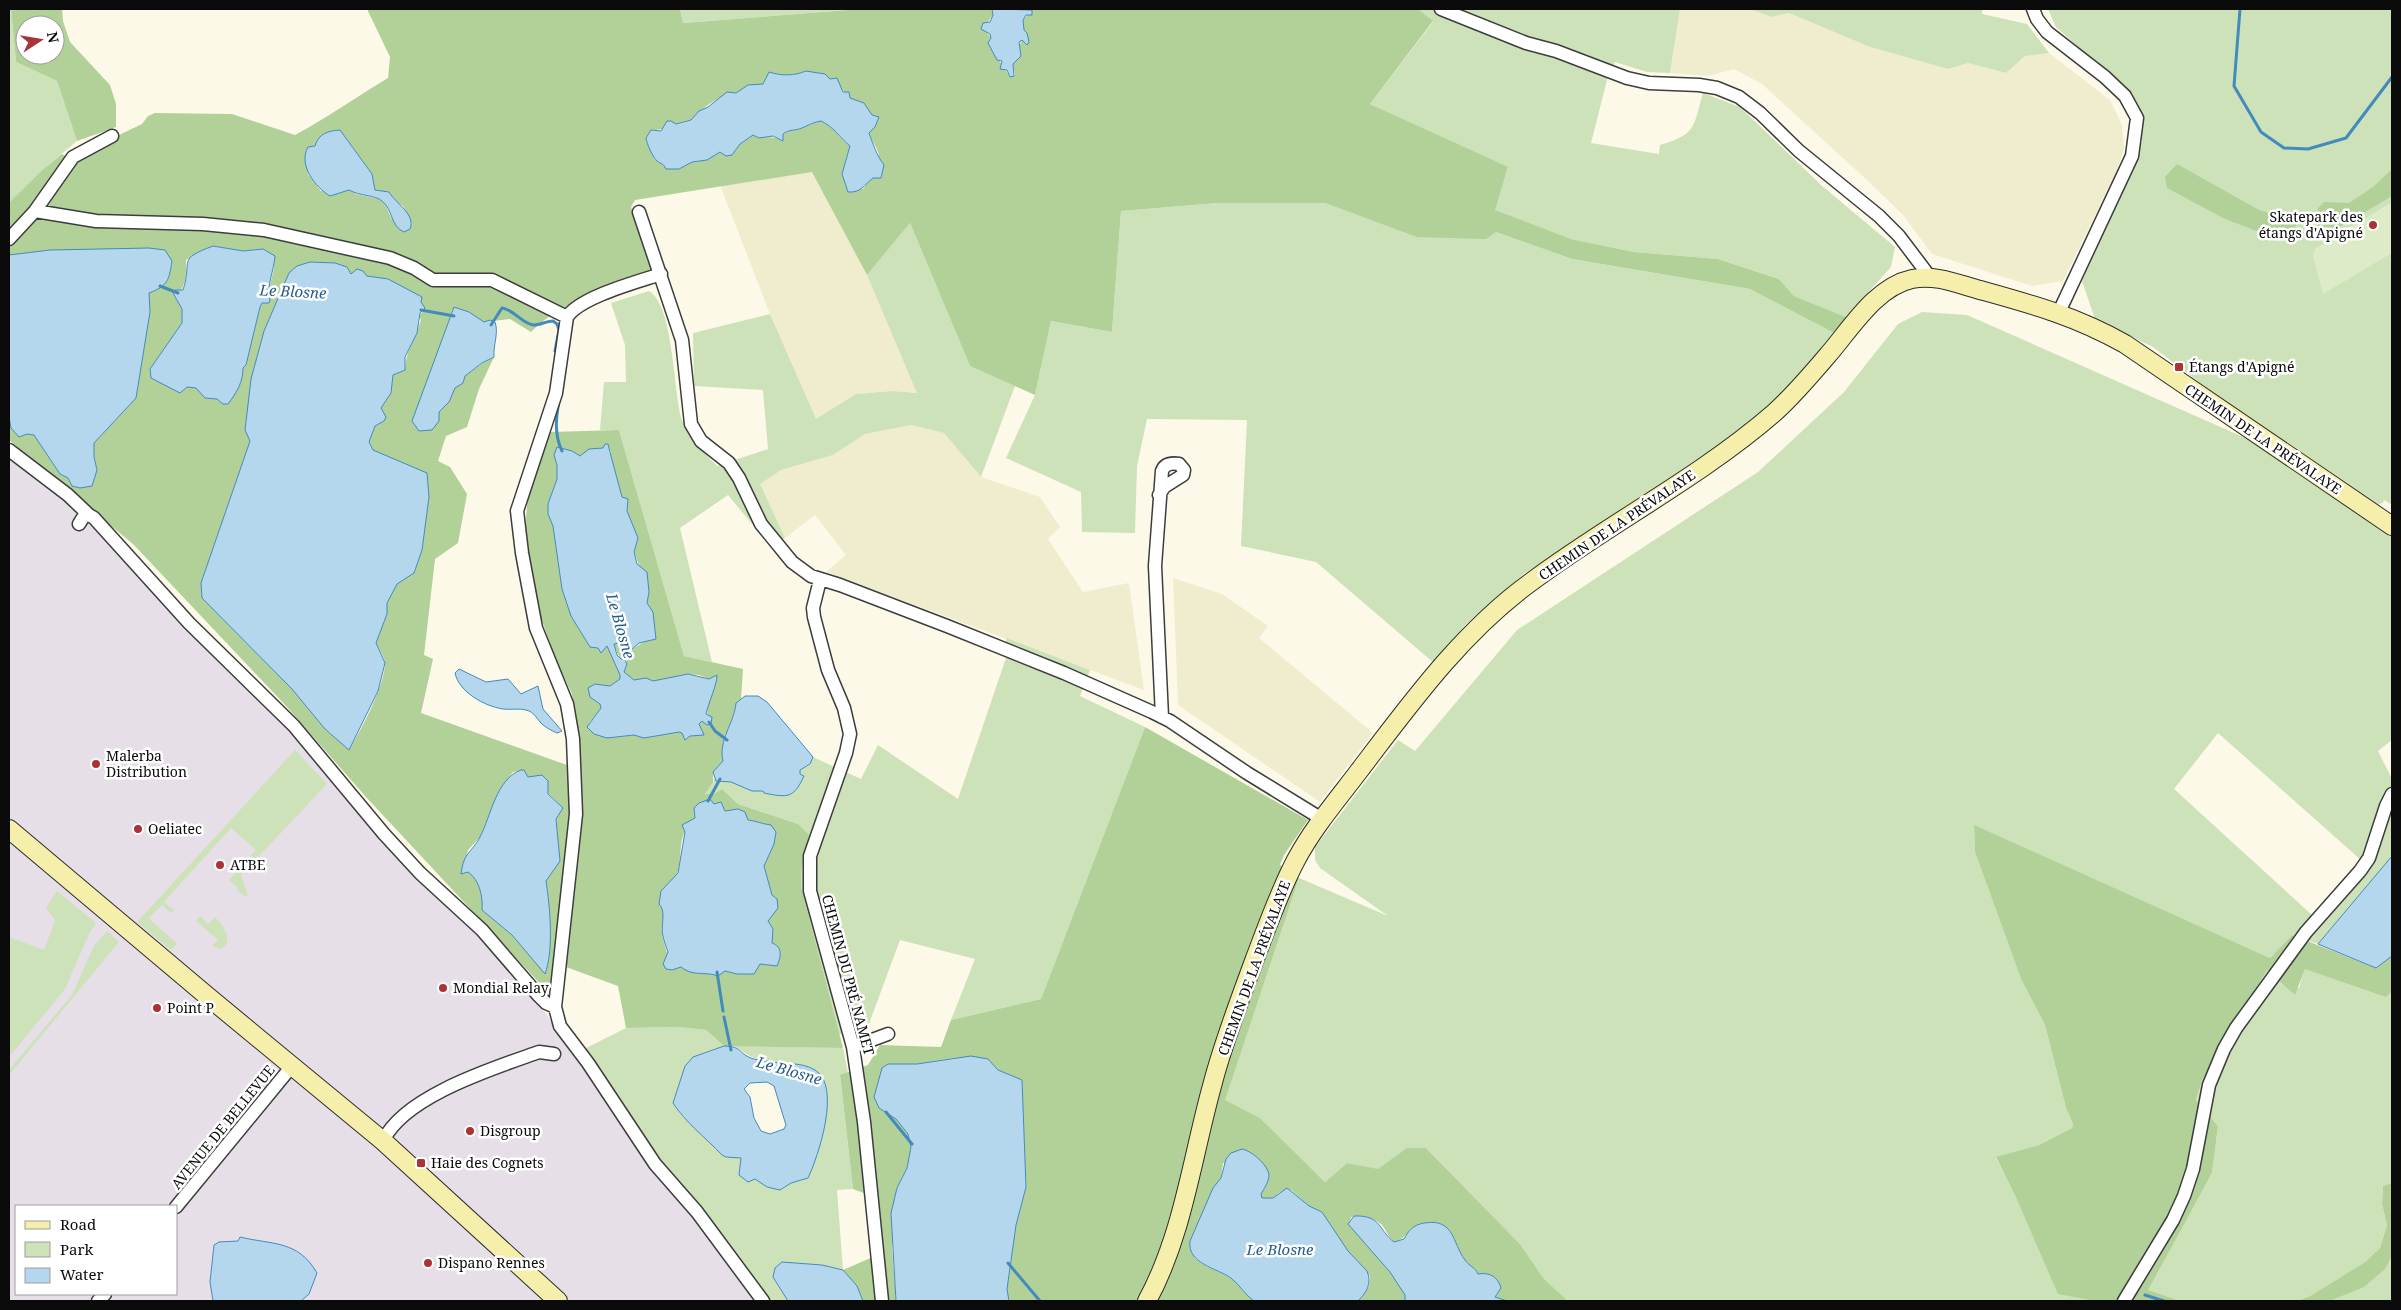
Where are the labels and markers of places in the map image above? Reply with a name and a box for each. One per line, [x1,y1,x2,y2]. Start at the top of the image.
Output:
place label: Skatepark des étangs d'Apigné [2259,207,2363,242]
marker: Skatepark des étangs d'Apigné [2367,219,2379,231]
place label: Étangs d'Apigné [2189,357,2295,376]
marker: Étangs d'Apigné [2173,361,2185,373]
place label: Malerba Distribution [106,746,187,781]
marker: Malerba Distribution [90,758,102,770]
place label: Oeliatec [148,819,202,838]
marker: Oeliatec [132,823,144,835]
place label: ATBE [230,855,266,874]
marker: ATBE [214,859,226,871]
place label: Mondial Relay [453,978,549,997]
marker: Mondial Relay [437,982,449,994]
place label: Point P [167,998,214,1017]
marker: Point P [151,1002,163,1014]
place label: Disgroup [480,1121,541,1140]
marker: Disgroup [464,1125,476,1137]
place label: Haie des Cognets [431,1153,544,1172]
marker: Haie des Cognets [415,1157,427,1169]
place label: Dispano Rennes [438,1253,545,1272]
marker: Dispano Rennes [422,1257,434,1269]

